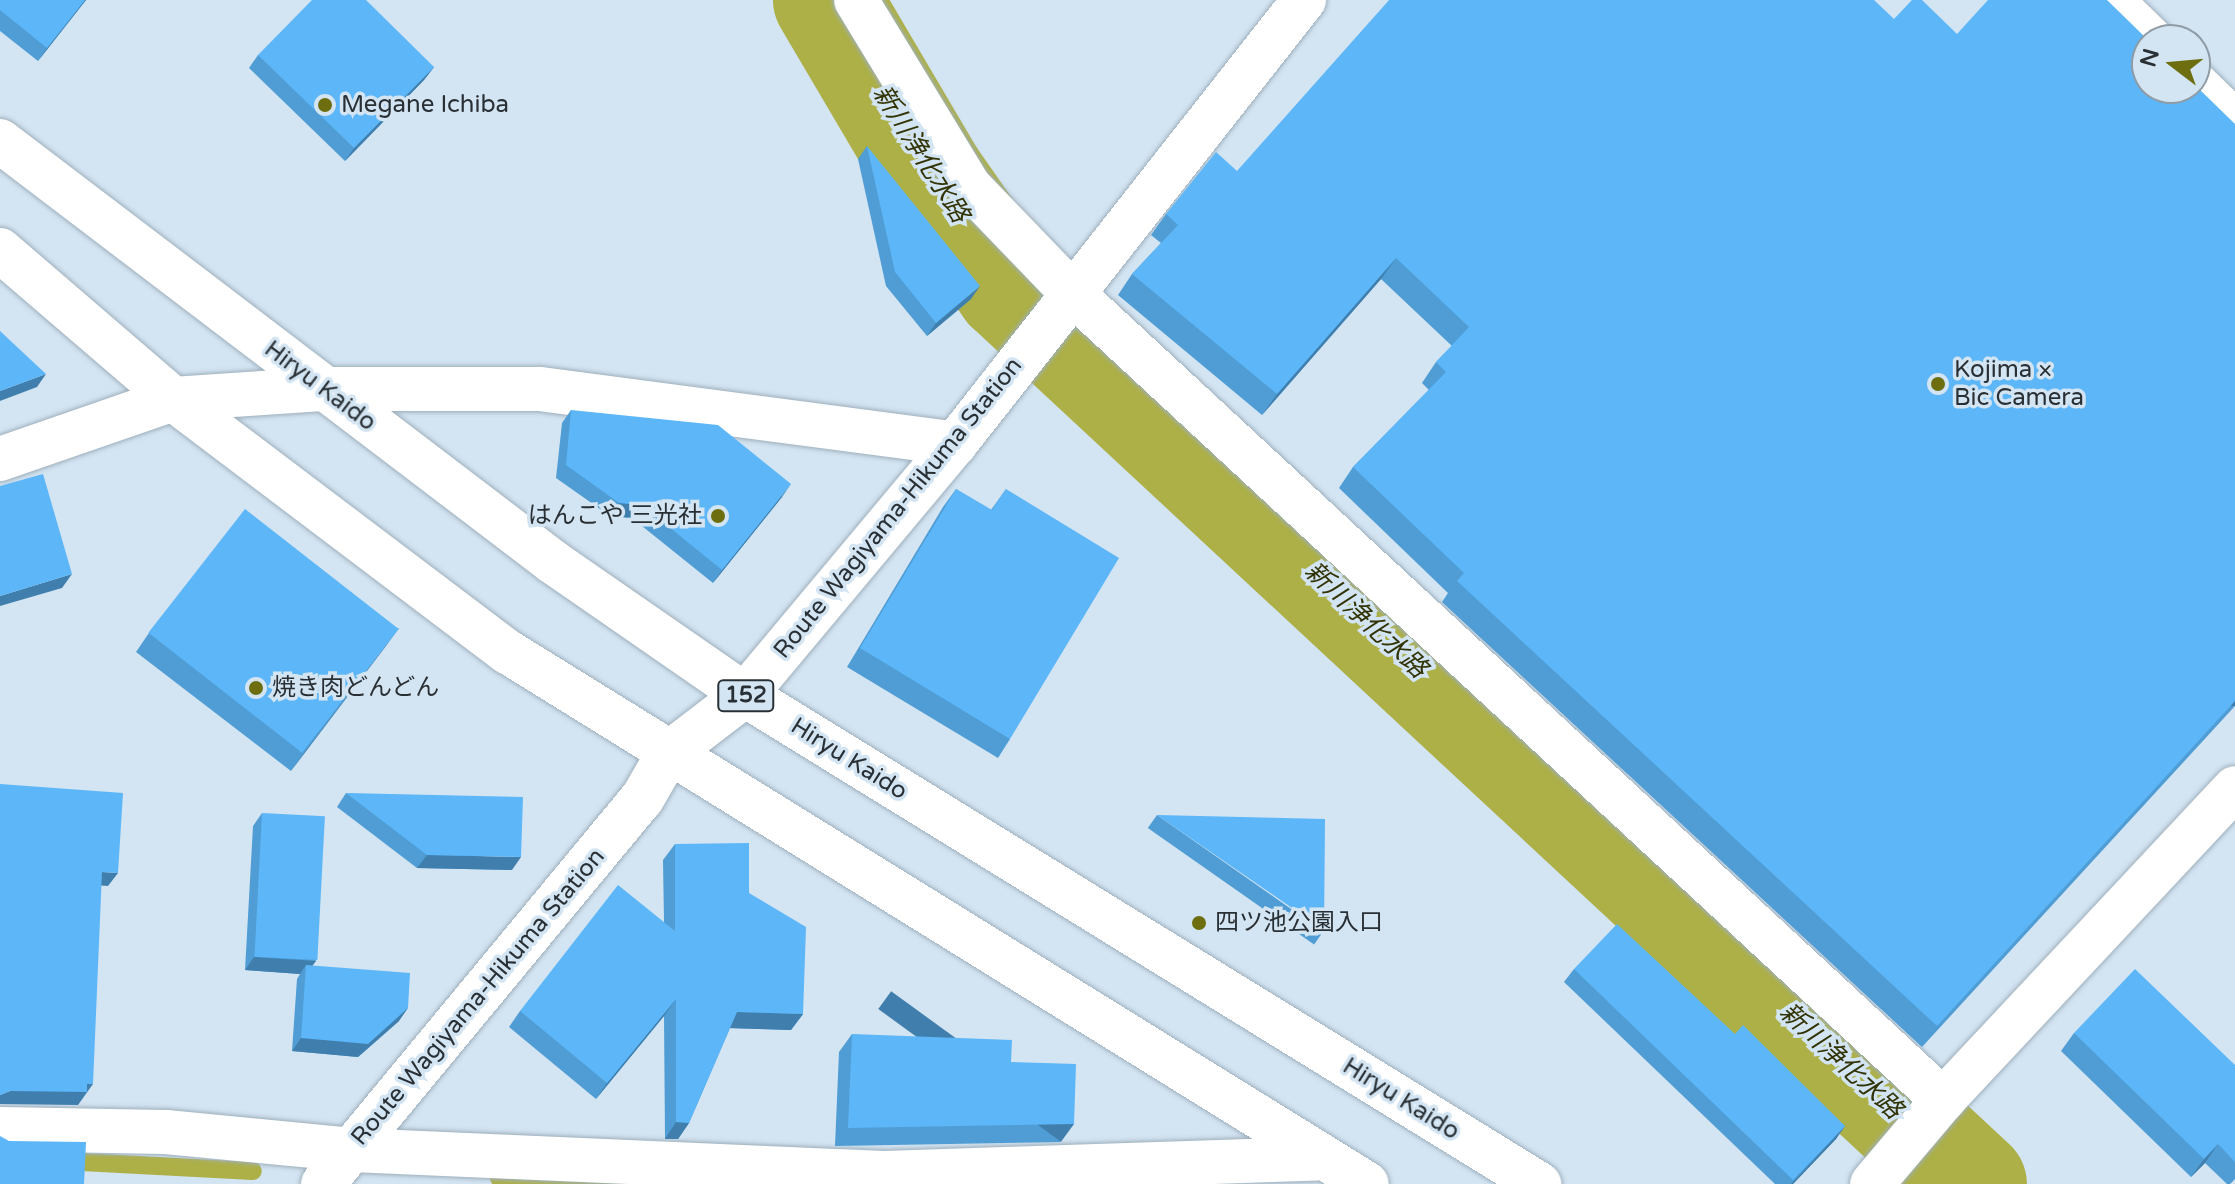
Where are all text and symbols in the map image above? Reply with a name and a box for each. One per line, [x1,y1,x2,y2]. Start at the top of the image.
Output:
north arrow [2131,24,2211,104]
text: N [2135,46,2165,70]
water label: 新川浄化水路 [866,80,976,228]
place label: Megane Ichiba [341,91,509,119]
marker: Megane Ichiba [316,96,334,114]
street label: Hiryu Kaido [259,335,381,437]
street label: Route Wagiyama-Hikuma Station [768,352,1028,664]
place label: Kojima × Bic Camera [1954,356,2084,412]
marker: Kojima × Bic Camera [1929,375,1947,393]
place label: はんこや 三光社 [528,502,702,530]
marker: はんこや 三光社 [709,507,727,525]
water label: 新川浄化水路 [1298,555,1434,685]
place label: 焼き肉どんどん [272,674,440,702]
road number: 152 [716,678,776,714]
marker: 焼き肉どんどん [247,679,265,697]
street label: Hiryu Kaido [785,712,913,806]
street label: Route Wagiyama-Hikuma Station [345,843,611,1151]
place label: 四ツ池公園入口 [1215,909,1383,937]
marker: 四ツ池公園入口 [1190,914,1208,932]
water label: 新川浄化水路 [1773,996,1909,1126]
street label: Hiryu Kaido [1337,1052,1465,1146]

